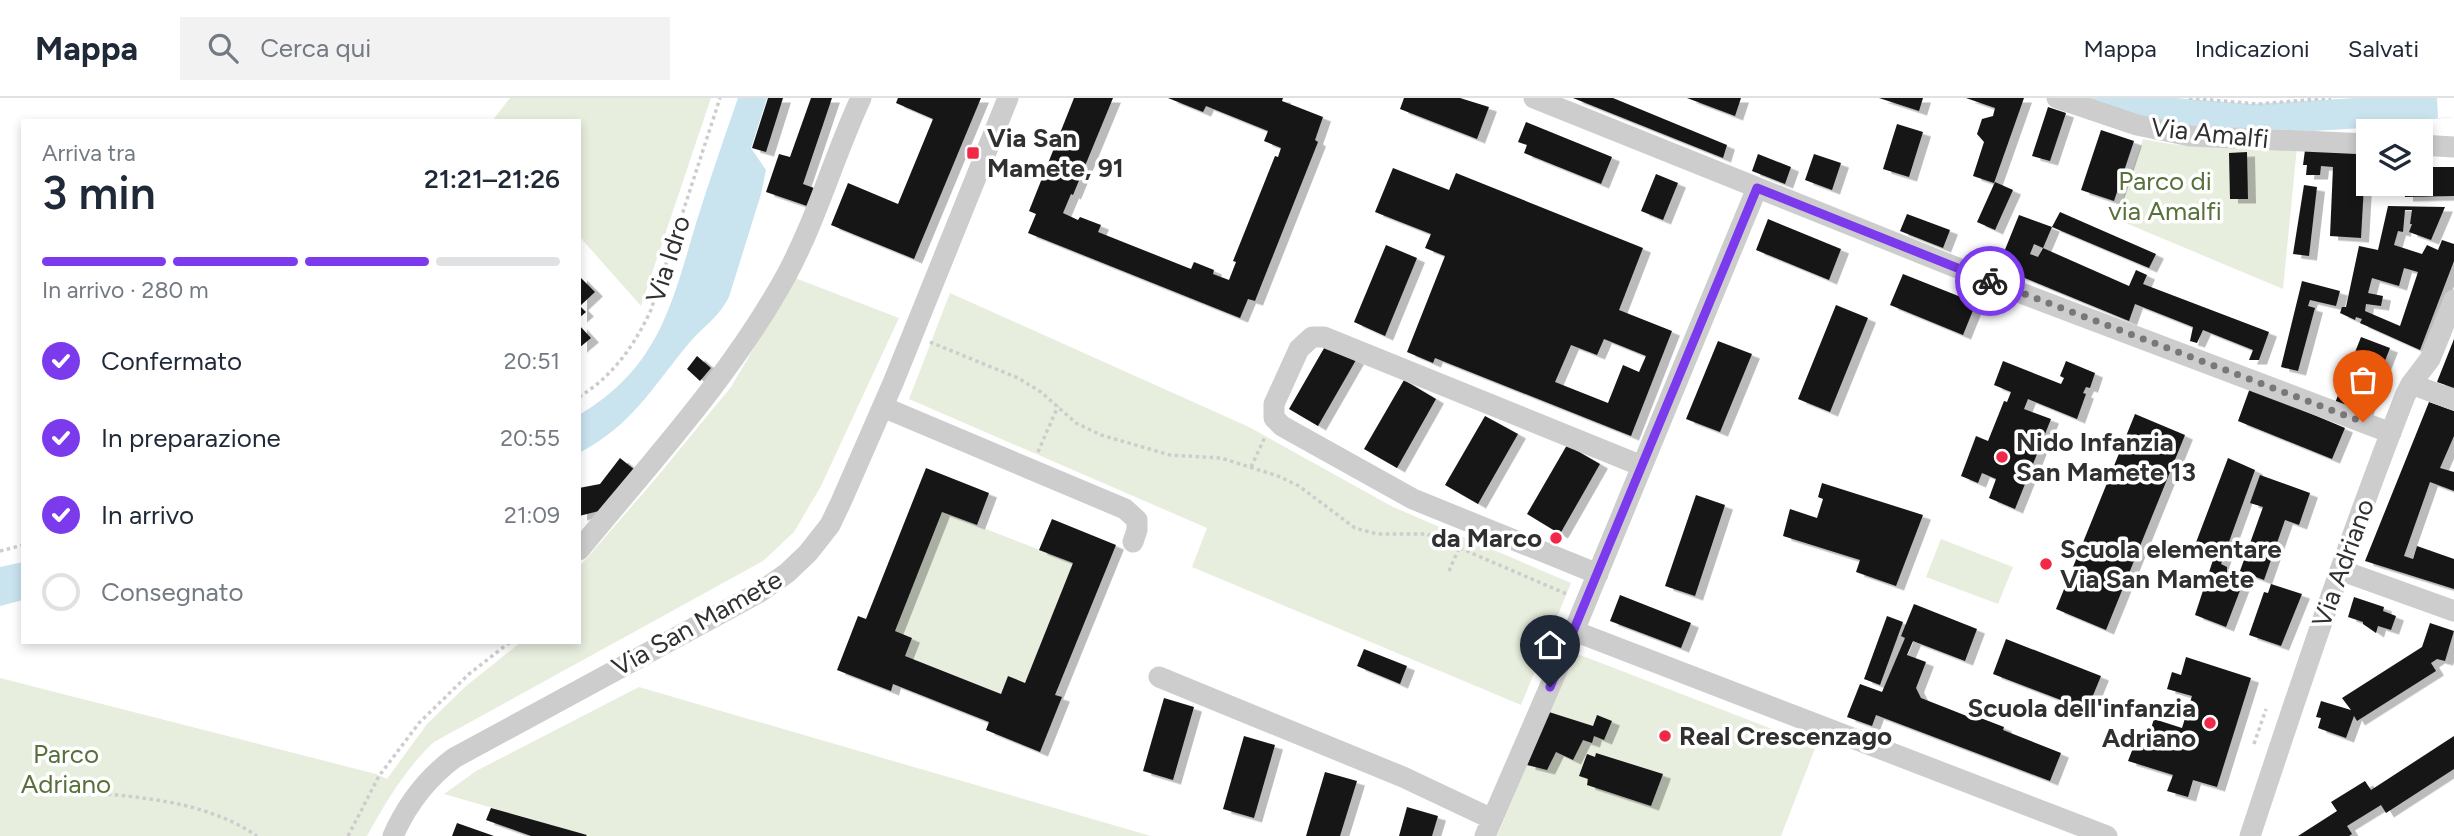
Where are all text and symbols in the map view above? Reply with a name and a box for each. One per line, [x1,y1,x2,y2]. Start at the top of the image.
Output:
search box [180,17,670,80]
text: Mappa [35,29,138,68]
icon: search [204,29,242,67]
text: Cerca qui [260,32,371,64]
text: Mappa [2084,34,2157,63]
text: Indicazioni [2195,34,2310,63]
text: Salvati [2348,34,2419,63]
street label: Via Amalfi [2150,111,2270,155]
map controls [2356,119,2433,196]
button: layers [2356,119,2433,196]
place label: Via San Mamete, 91 [987,122,1124,184]
text: Arriva tra [42,139,136,167]
marker: Via San Mamete, 91 [965,145,981,161]
text: 21:21–21:26 [424,163,560,195]
text: 3 min [42,165,156,221]
park label: Parco di via Amalfi [2108,165,2222,227]
street label: Via Idro [639,211,697,307]
courier [1955,246,2025,316]
icon: bike [1971,262,2009,300]
text: In arrivo · 280 m [42,276,209,304]
icon: check [42,342,80,380]
text: Confermato [101,345,242,377]
text: 20:51 [504,347,560,375]
pin [2333,350,2393,422]
icon: bag [2344,361,2382,399]
icon: check [42,419,80,457]
text: In preparazione [101,422,281,454]
text: 20:55 [500,424,560,452]
place label: Nido Infanzia San Mamete 13 [2016,426,2196,488]
marker: Nido Infanzia San Mamete 13 [1994,449,2010,465]
street label: Via Adriano [2305,495,2381,631]
icon: check [42,496,80,534]
text: In arrivo [101,499,194,531]
text: 21:09 [504,501,560,529]
place label: da Marco [1431,522,1542,554]
marker: da Marco [1548,530,1564,546]
place label: Scuola elementare Via San Mamete [2060,533,2282,595]
marker: Scuola elementare Via San Mamete [2038,556,2054,572]
street label: Via San Mamete [606,563,788,683]
text: Consegnato [101,576,244,608]
pin [1520,615,1580,687]
icon: home [1531,626,1569,664]
place label: Scuola dell'infanzia Adriano [1967,692,2196,754]
marker: Scuola dell'infanzia Adriano [2202,715,2218,731]
place label: Real Crescenzago [1679,720,1892,752]
marker: Real Crescenzago [1657,728,1673,744]
park label: Parco Adriano [21,738,111,800]

